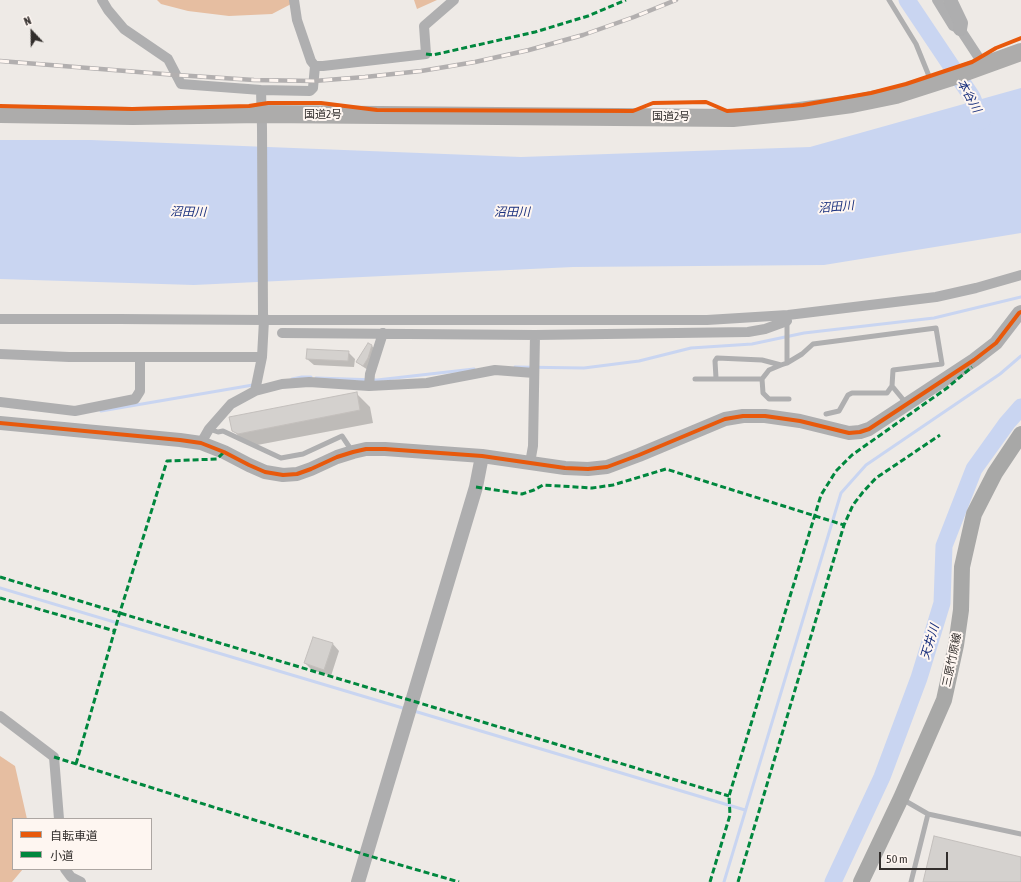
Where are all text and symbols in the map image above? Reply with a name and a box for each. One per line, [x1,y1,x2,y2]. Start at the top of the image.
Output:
north arrow [12,12,52,52]
text: N [22,14,33,28]
water label: 本谷川 [954,77,984,115]
street label: 国道2号 [304,108,342,122]
street label: 国道2号 [652,110,690,124]
water label: 沼田川 [817,198,855,216]
water label: 沼田川 [170,204,206,220]
water label: 沼田川 [494,205,530,219]
water label: 天井川 [918,623,942,661]
street label: 三原竹原線 [940,632,964,688]
legend [12,818,152,870]
text: 自転車道 [50,829,98,843]
scale bar [881,844,950,870]
text: 小道 [50,849,74,863]
text: 50 m [886,852,908,866]

